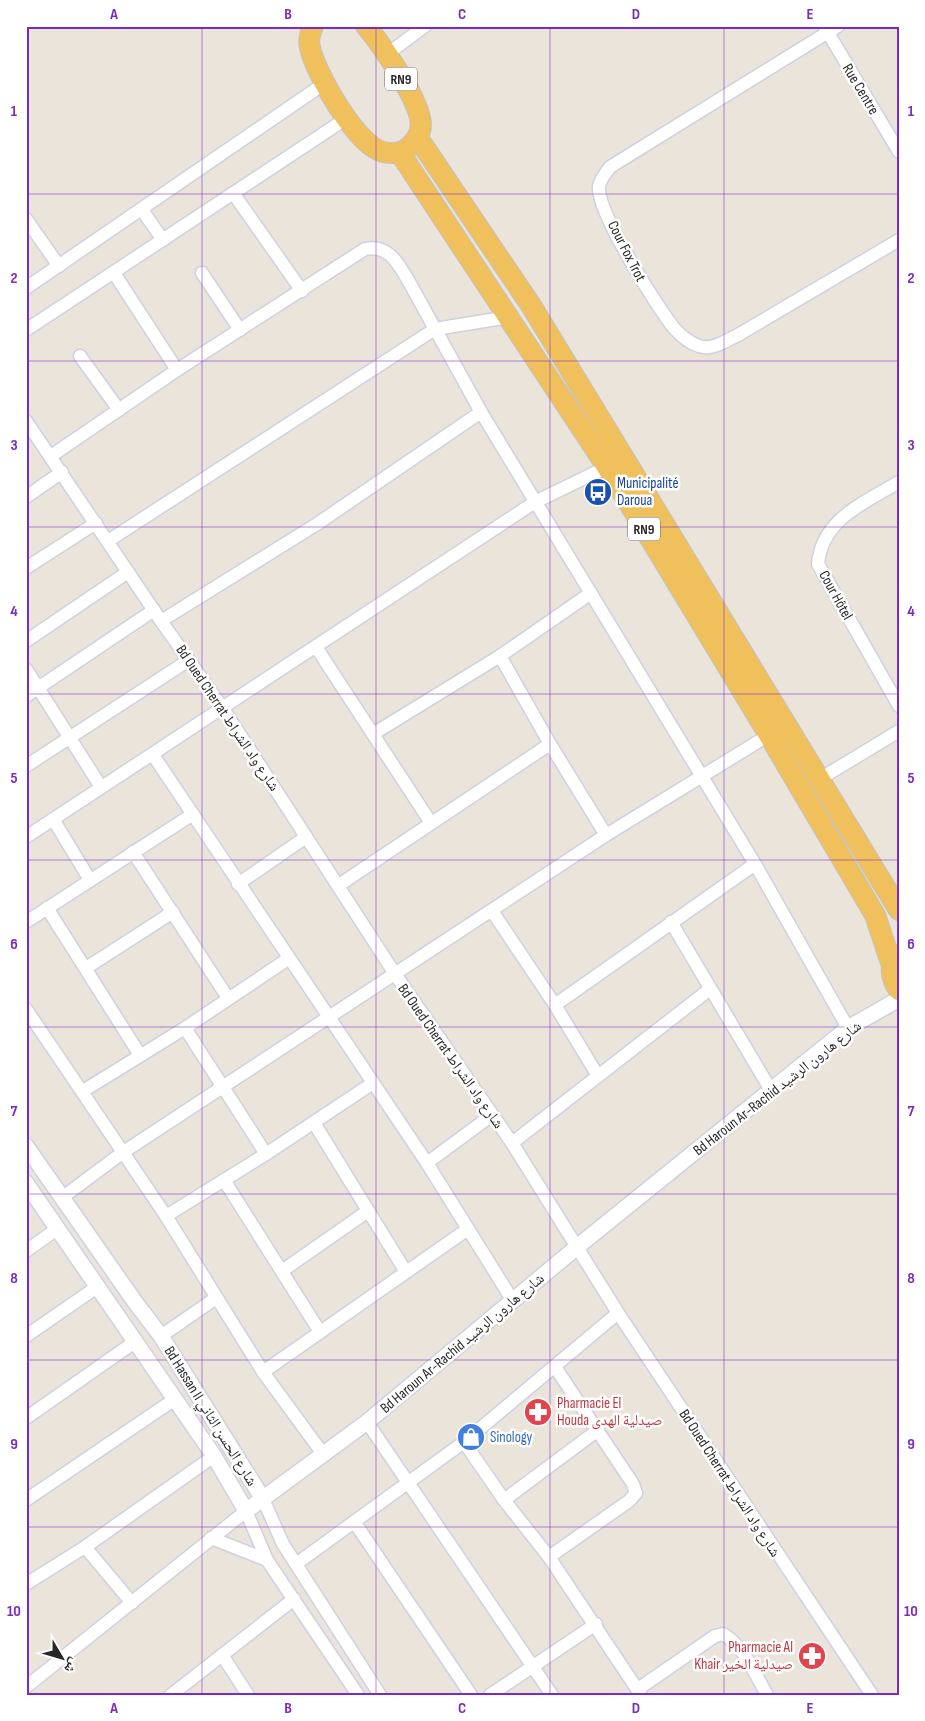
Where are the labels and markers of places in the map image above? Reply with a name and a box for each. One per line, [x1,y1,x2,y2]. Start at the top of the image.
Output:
place label: Municipalité Daroua [617,474,679,510]
bus stop icon: Municipalité Daroua [583,477,613,507]
place label: Pharmacie El Houda صيدلية الهدى [557,1394,662,1430]
pharmacy icon: Pharmacie El Houda صيدلية الهدى [523,1397,553,1427]
shop icon: Sinology [456,1422,486,1452]
place label: Sinology [490,1428,533,1447]
place label: Pharmacie Al Khair صيدلية الخير [694,1638,793,1674]
pharmacy icon: Pharmacie Al Khair صيدلية الخير [797,1641,827,1671]

